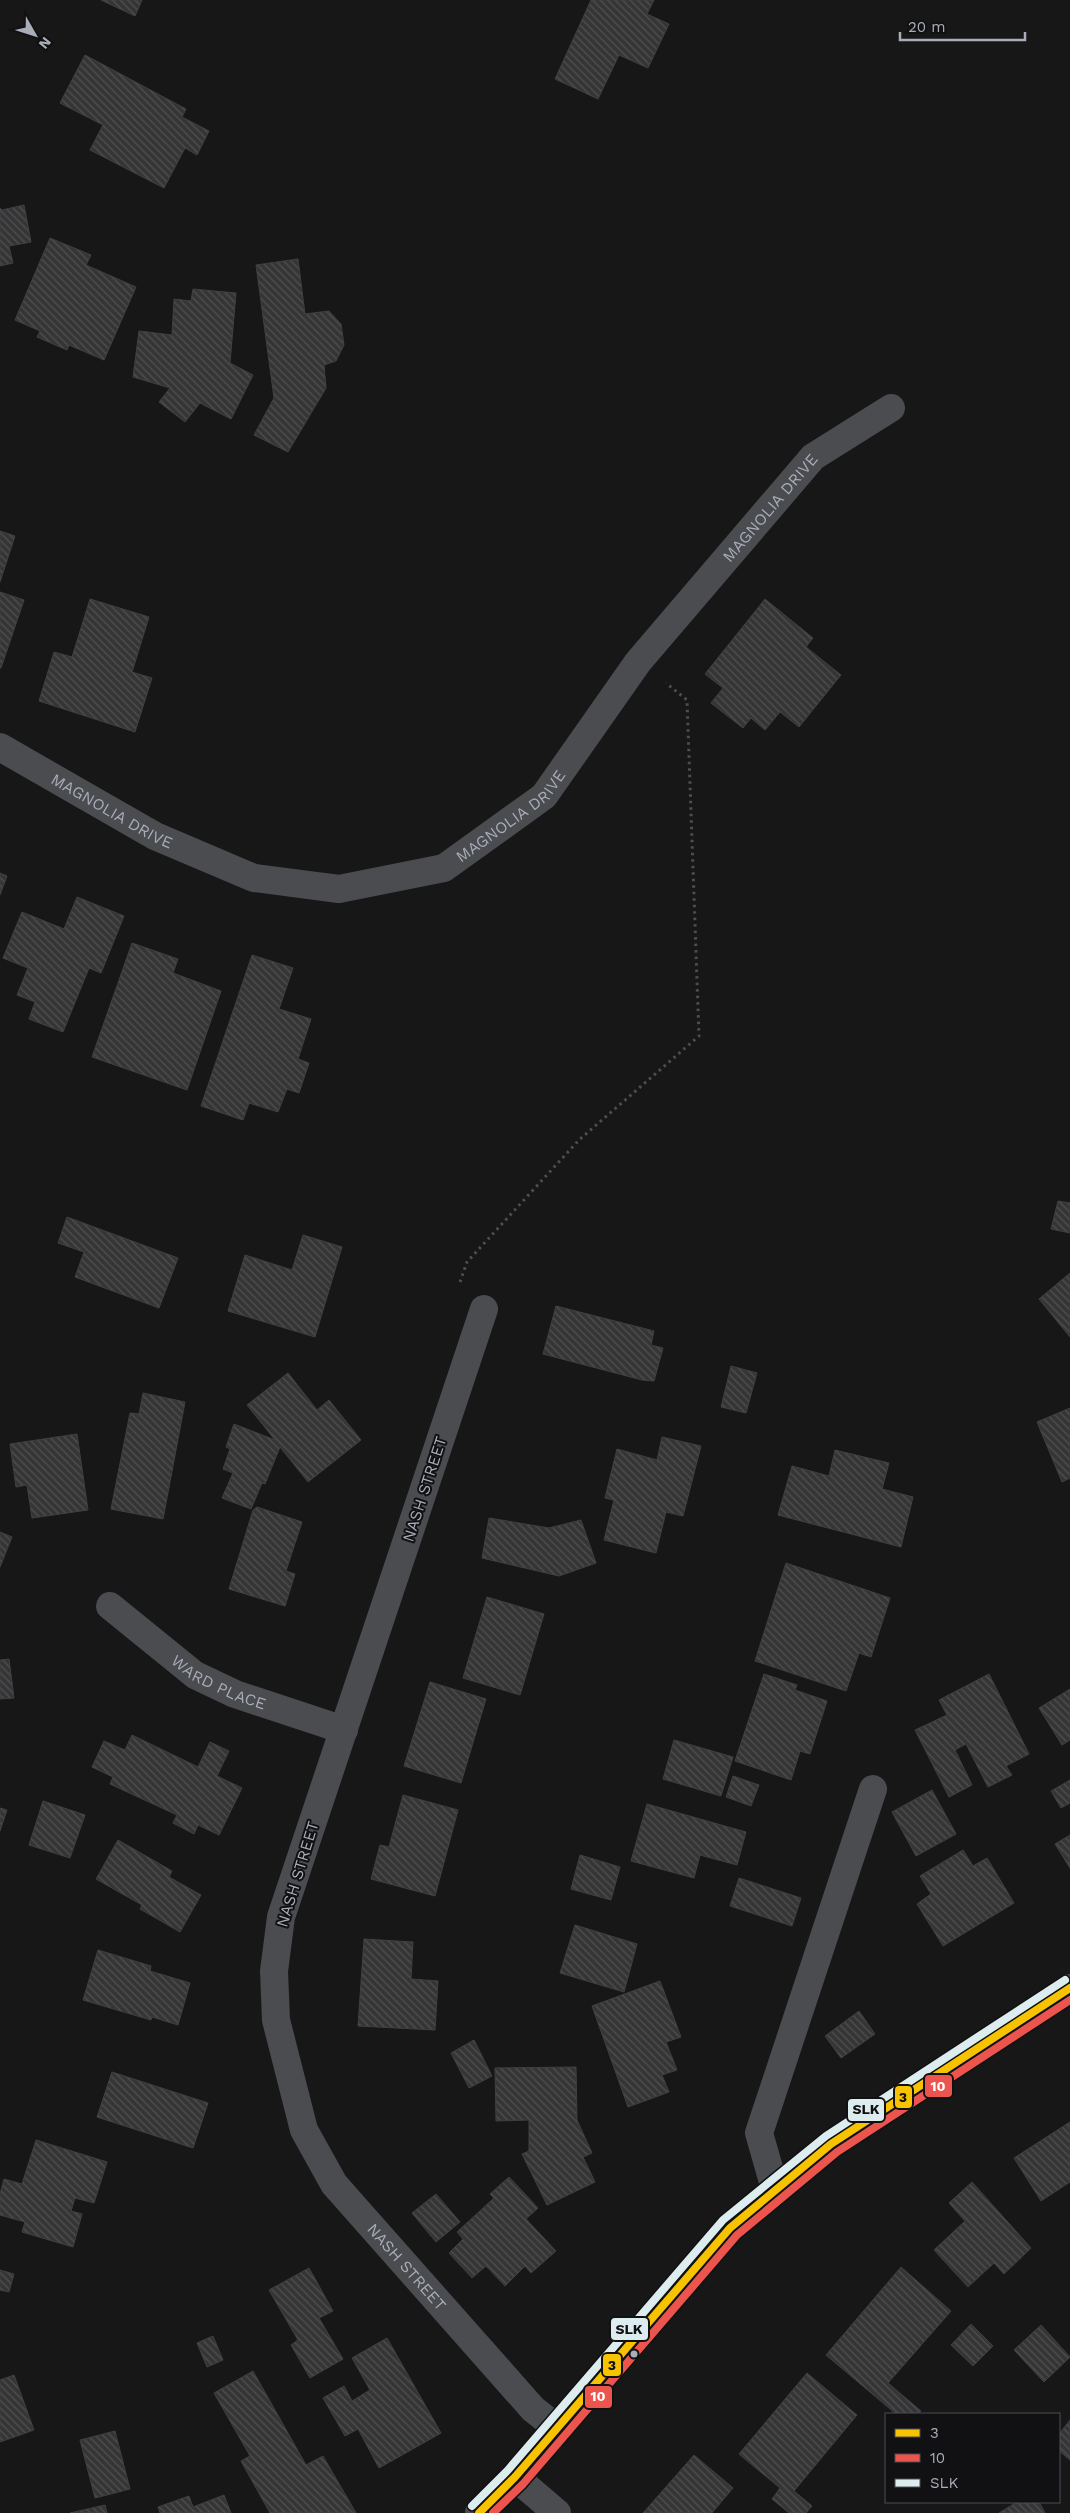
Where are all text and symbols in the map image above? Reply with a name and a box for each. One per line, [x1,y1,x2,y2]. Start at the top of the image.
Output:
north arrow [10,10,60,60]
scale bar [900,10,1025,42]
text: 20 m [908,18,946,36]
text: N [36,34,55,52]
street label: MAGNOLIA DRIVE [719,450,822,566]
street label: MAGNOLIA DRIVE [452,766,569,866]
street label: MAGNOLIA DRIVE [48,769,176,852]
street label: NASH STREET [398,1434,451,1544]
street label: WARD PLACE [167,1651,268,1714]
street label: NASH STREET [272,1819,323,1929]
line badge: 10 [924,2074,953,2098]
text: 10 [930,2078,946,2094]
line badge: 3 [894,2085,913,2109]
text: 3 [899,2089,907,2105]
line badge: SLK [847,2098,885,2122]
text: SLK [852,2101,880,2117]
street label: NASH STREET [363,2219,450,2315]
line badge: SLK [610,2317,649,2341]
text: SLK [615,2321,643,2337]
unlabelled marker [629,2349,639,2359]
line badge: 3 [602,2353,622,2377]
text: 3 [608,2357,616,2373]
line badge: 10 [584,2385,613,2409]
text: 10 [590,2388,606,2404]
legend [885,2413,1060,2503]
text: 3 [930,2424,939,2442]
text: 10 [930,2449,945,2467]
text: SLK [930,2474,959,2492]

